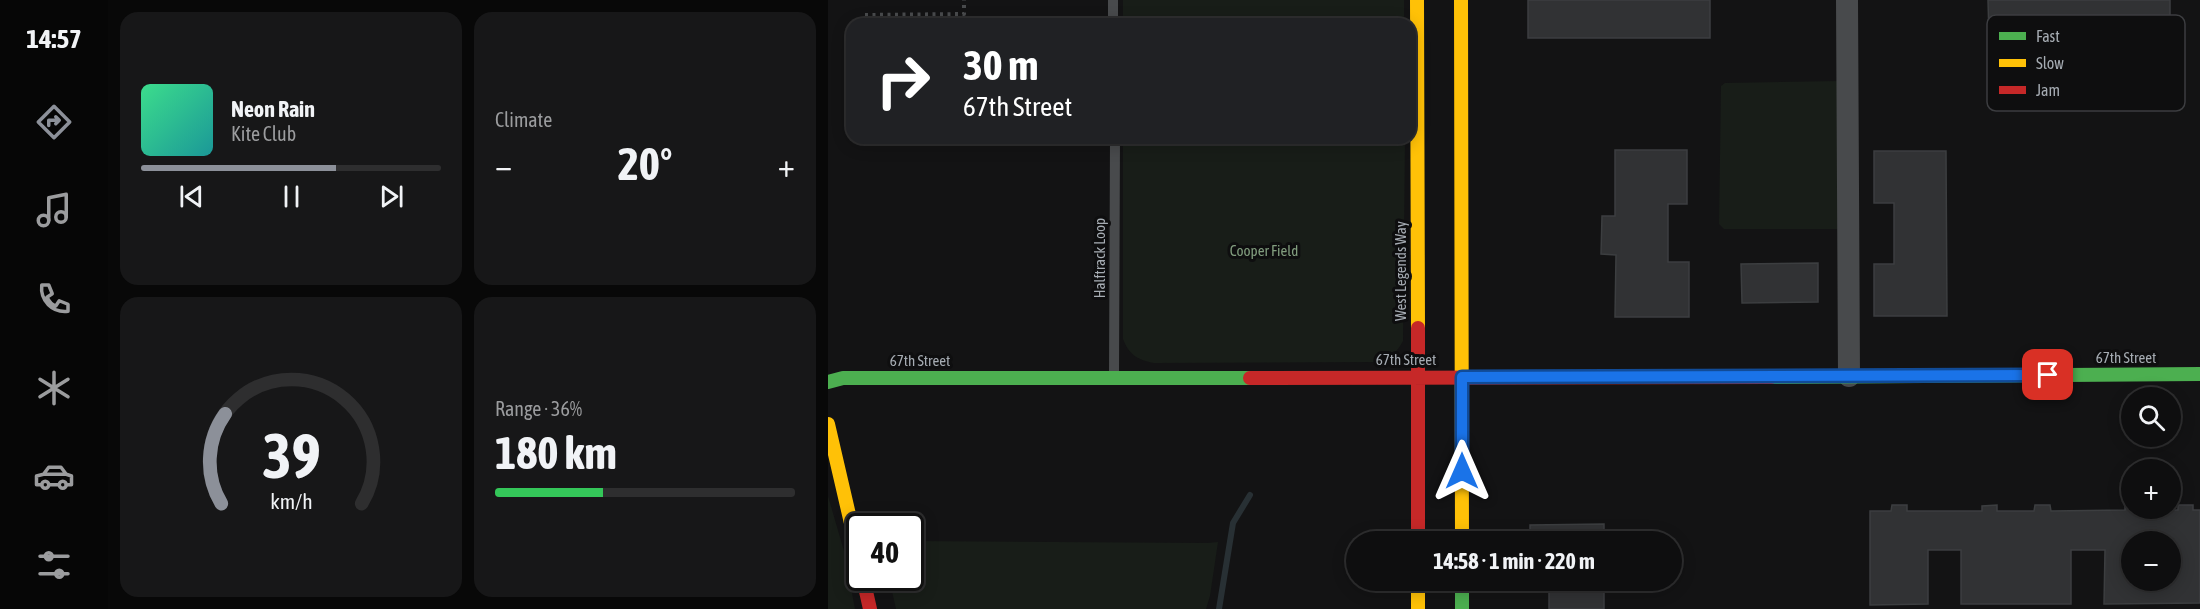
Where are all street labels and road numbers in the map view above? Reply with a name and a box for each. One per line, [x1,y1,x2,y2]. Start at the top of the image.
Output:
street label: Halftrack Loop [1091,218,1108,298]
street label: West Legends Way [1392,221,1409,321]
street label: 67th Street [2096,349,2156,366]
street label: 67th Street [1376,351,1436,368]
street label: 67th Street [890,352,950,369]

